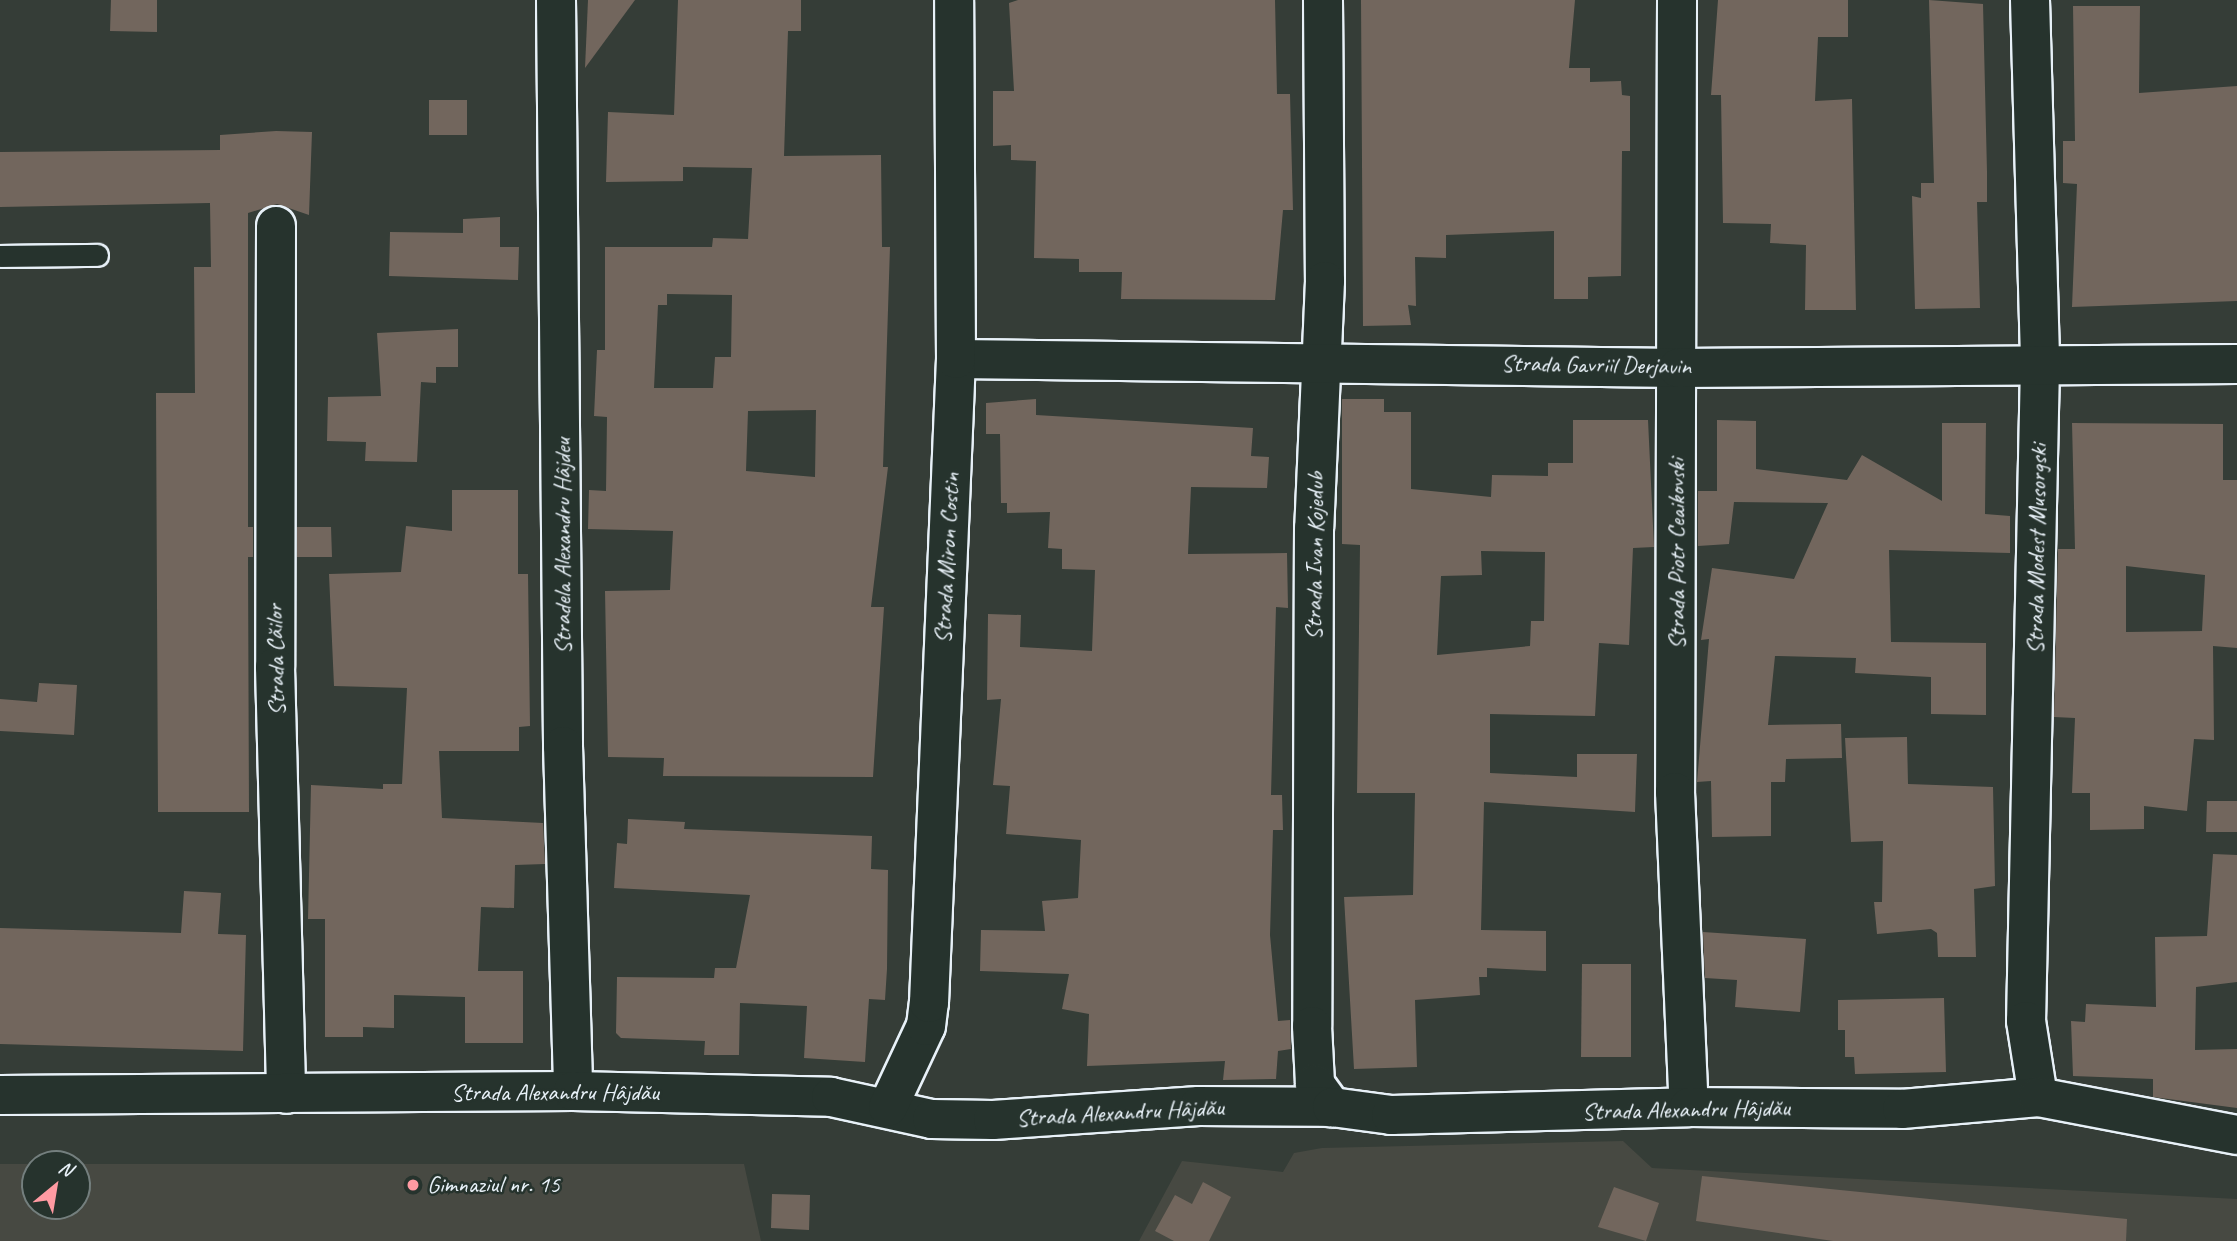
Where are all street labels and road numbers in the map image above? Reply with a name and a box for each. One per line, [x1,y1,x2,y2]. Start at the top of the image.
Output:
street label: Strada Gavriil Derjavin [1501,349,1691,381]
street label: Stradela Alexandru Hâjdeu [549,438,577,654]
street label: Strada Modest Musorgski [2021,444,2053,654]
street label: Strada Piotr Ceaikovski [1663,459,1691,649]
street label: Strada Ivan Kojedub [1299,471,1331,641]
street label: Strada Miron Costin [928,472,966,644]
street label: Strada Căilor [261,604,291,716]
street label: Strada Alexandru Hâjdău [451,1079,659,1107]
street label: Strada Alexandru Hâjdău [1016,1093,1224,1133]
street label: Strada Alexandru Hâjdău [1582,1094,1790,1126]

